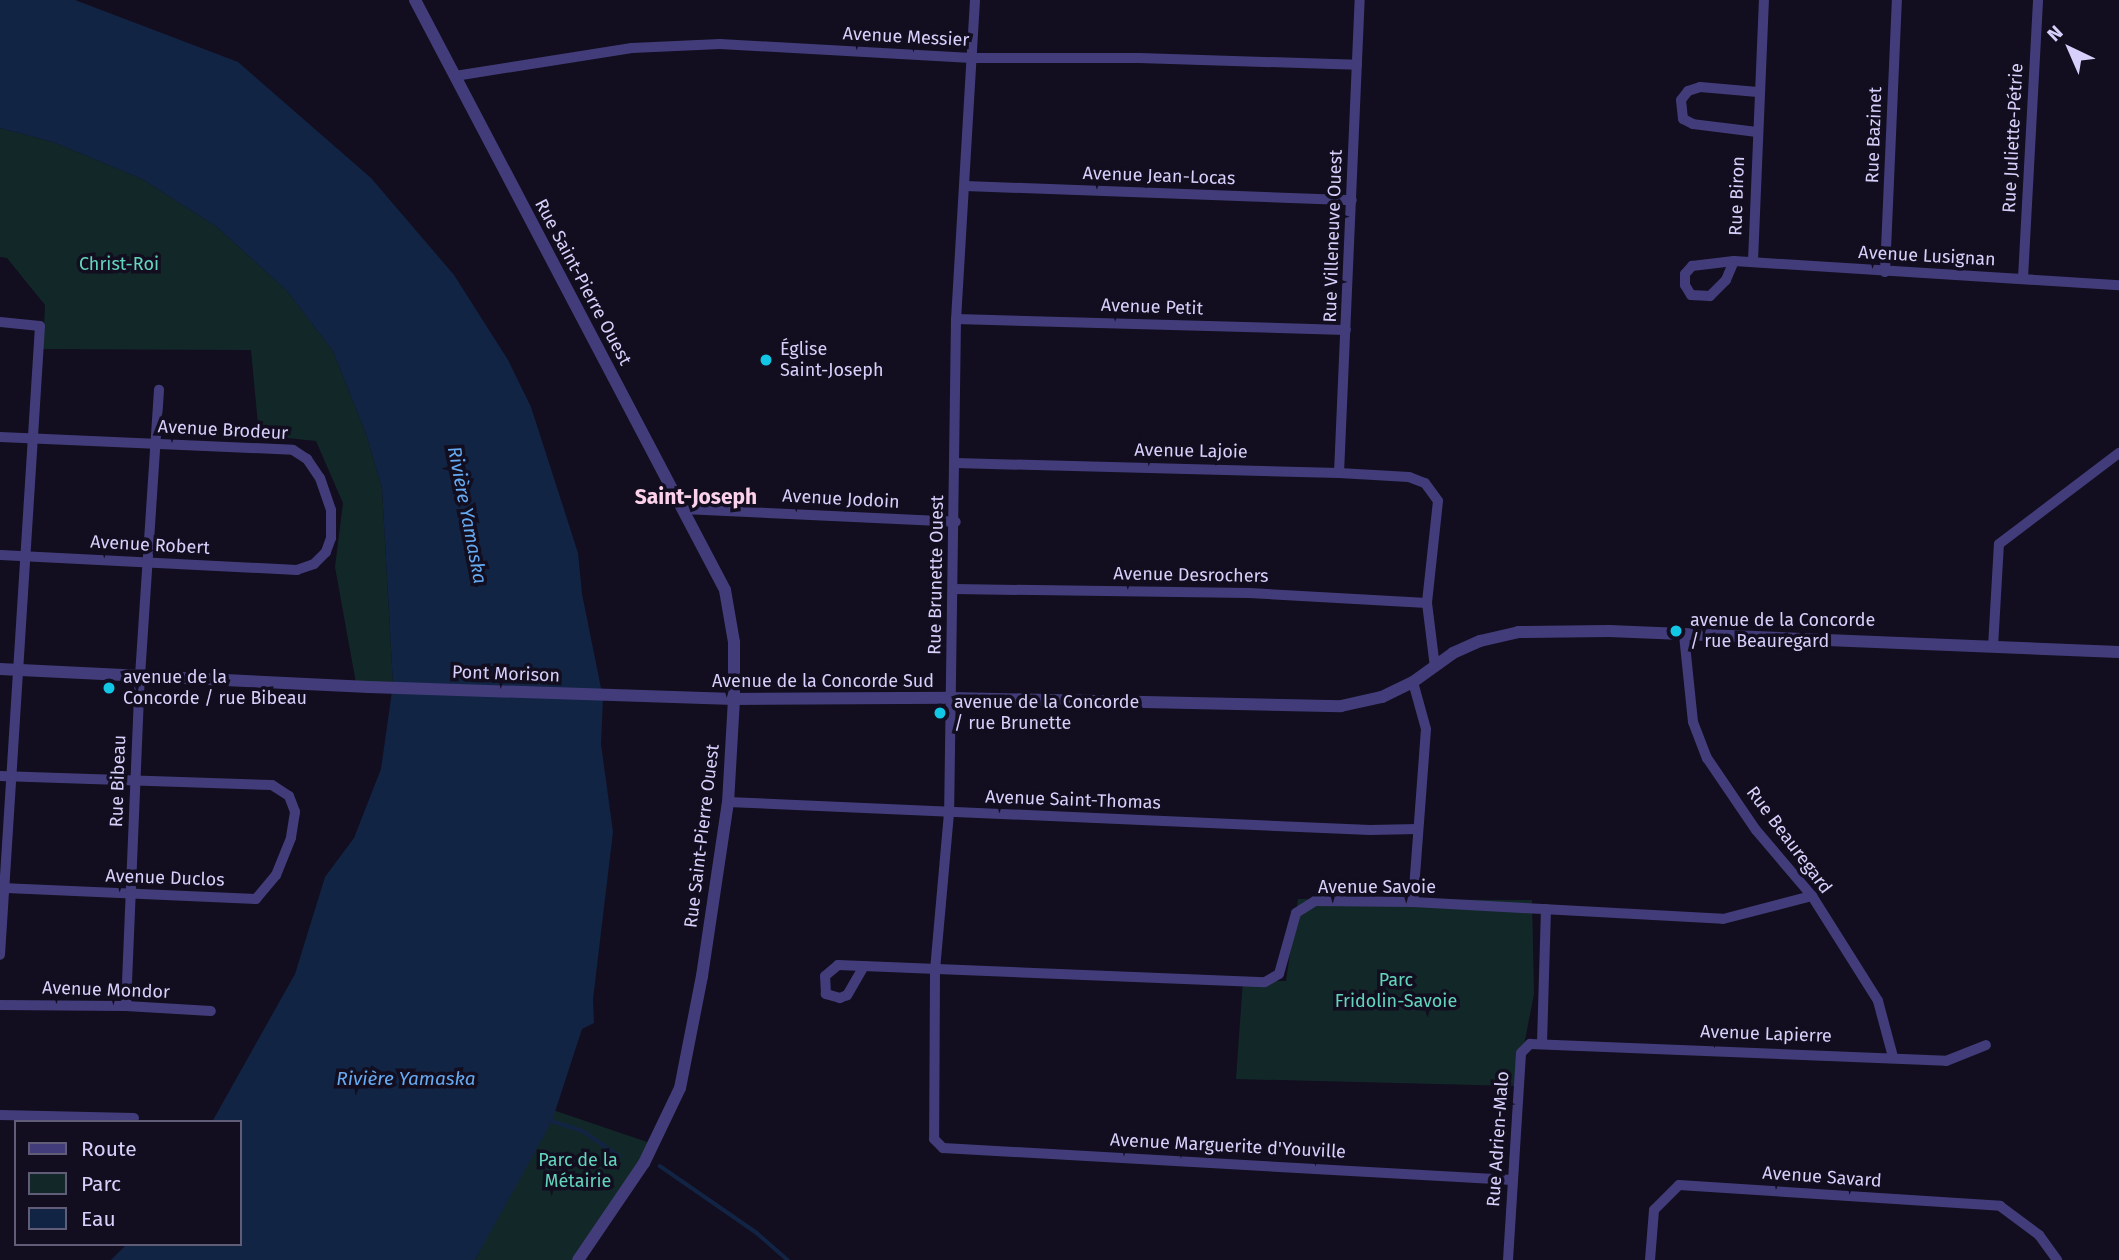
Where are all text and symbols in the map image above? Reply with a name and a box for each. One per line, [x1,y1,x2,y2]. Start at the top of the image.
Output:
north arrow [2035,14,2105,84]
text: N [2043,21,2068,46]
street label: Avenue Messier [842,23,970,51]
street label: Rue Juliette-Pétrie [1998,63,2028,213]
street label: Rue Bazinet [1862,86,1886,184]
street label: Rue Villeneuve Ouest [1319,149,1347,323]
street label: Rue Biron [1725,156,1749,236]
street label: Avenue Jean-Locas [1082,163,1236,189]
street label: Rue Saint-Pierre Ouest [530,195,636,369]
street label: Avenue Lusignan [1858,242,1996,270]
park label: Christ-Roi [79,253,159,275]
street label: Avenue Petit [1100,294,1204,320]
place label: Église Saint-Joseph [780,339,884,382]
marker: Église Saint-Joseph [758,352,774,368]
street label: Avenue Brodeur [157,416,289,444]
street label: Avenue Lajoie [1134,439,1248,463]
water label: Rivière Yamaska [443,444,491,586]
district label: Saint-Joseph [635,484,757,510]
street label: Avenue Jodoin [782,485,900,513]
street label: Rue Brunette Ouest [924,495,948,655]
street label: Avenue Robert [90,531,210,559]
street label: Avenue Desrochers [1113,563,1269,587]
place label: avenue de la Concorde / rue Beauregard [1690,610,1875,652]
marker: avenue de la Concorde / rue Beauregard [1668,623,1684,639]
street label: Pont Morison [452,661,560,687]
place label: avenue de la Concorde / rue Bibeau [123,667,307,710]
street label: Avenue de la Concorde Sud [712,670,934,692]
marker: avenue de la Concorde / rue Bibeau [101,680,117,696]
place label: avenue de la Concorde / rue Brunette [954,692,1139,734]
marker: avenue de la Concorde / rue Brunette [932,705,948,721]
street label: Rue Bibeau [106,734,130,828]
street label: Rue Saint-Pierre Ouest [680,743,724,929]
street label: Rue Beauregard [1742,782,1836,898]
street label: Avenue Saint-Thomas [985,786,1161,814]
street label: Avenue Duclos [105,865,225,891]
street label: Avenue Savoie [1318,876,1436,898]
park label: Parc Fridolin-Savoie [1335,970,1457,1012]
street label: Avenue Mondor [42,977,170,1003]
street label: Avenue Lapierre [1700,1021,1832,1047]
water label: Rivière Yamaska [336,1068,476,1090]
street label: Rue Adrien-Malo [1482,1070,1514,1208]
legend [14,1120,242,1246]
street label: Avenue Marguerite d'Youville [1109,1129,1347,1163]
text: Route [81,1136,137,1162]
park label: Parc de la Métairie [538,1150,618,1192]
street label: Avenue Savard [1762,1162,1882,1192]
text: Parc [81,1171,121,1197]
text: Eau [81,1206,116,1232]

